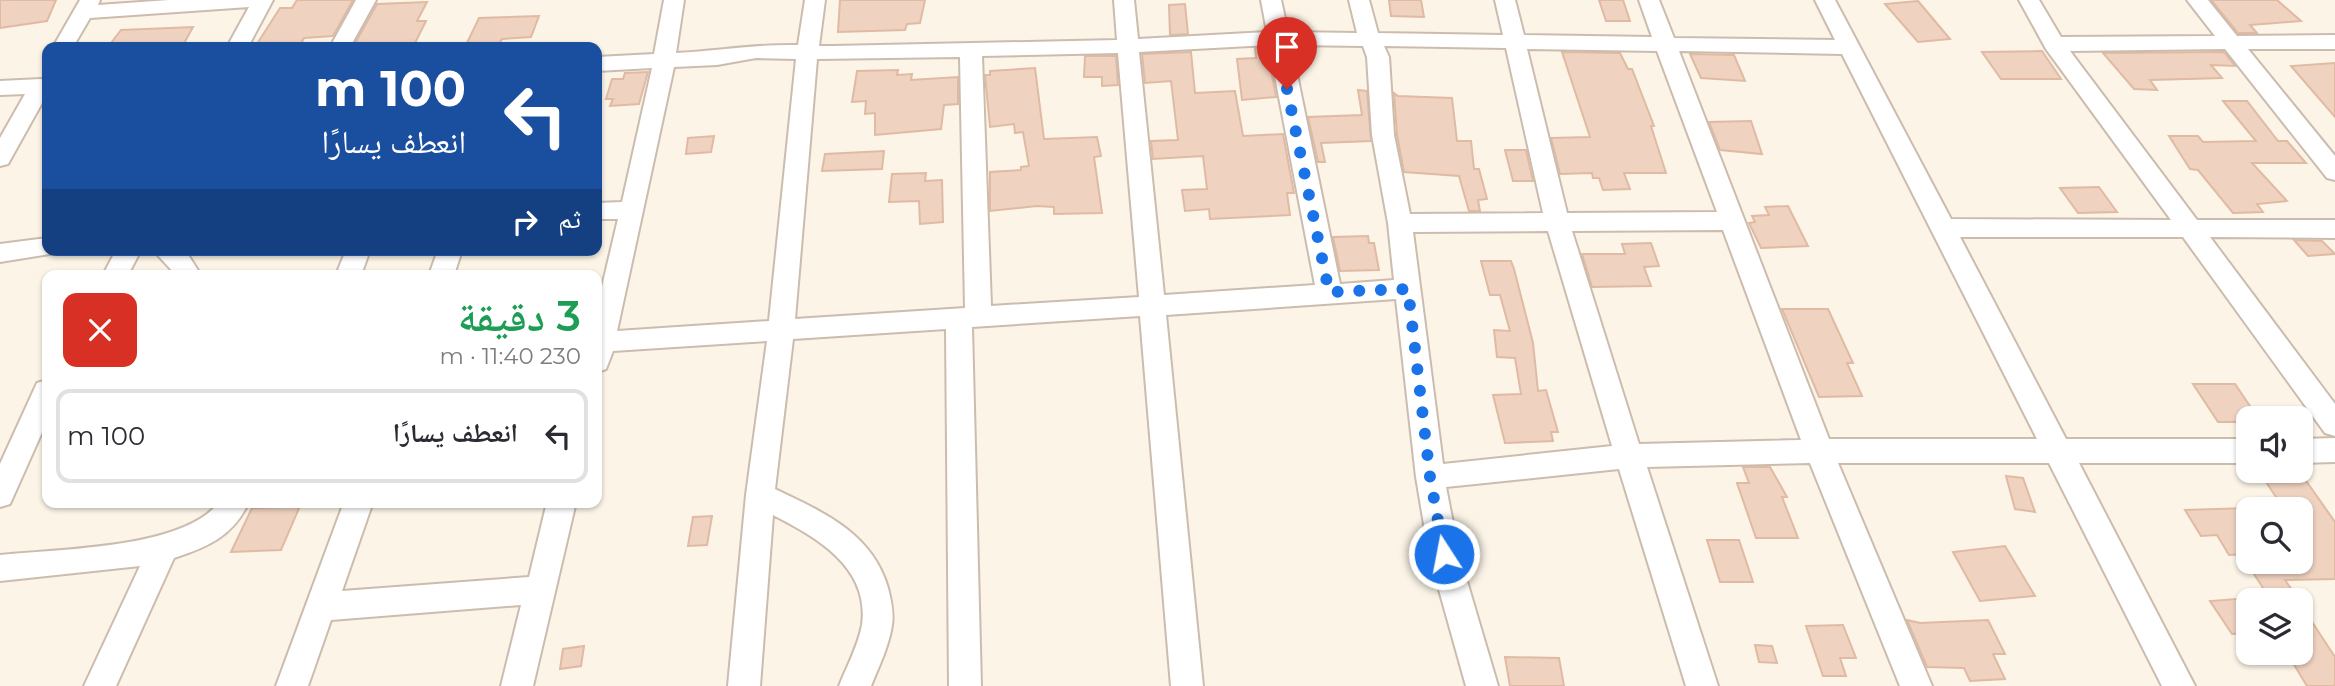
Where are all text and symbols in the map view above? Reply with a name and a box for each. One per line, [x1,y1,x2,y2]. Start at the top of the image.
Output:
pin [1257,17,1317,89]
icon: arrive [1268,28,1306,66]
text: 100 m [315,59,466,118]
icon: left [490,70,581,161]
text: انعطف يسارًا [321,122,466,161]
icon: right [506,203,544,241]
text: ثم [558,203,581,235]
text: 3 دقيقة [458,290,581,342]
button: close [63,293,137,367]
text: 230 m · 11:40 [440,342,581,370]
map controls [2236,406,2313,665]
button: sound [2236,406,2313,483]
text: انعطف يسارًا [393,417,518,449]
icon: left [539,417,577,455]
text: 100 m [67,420,145,452]
button: search [2236,497,2313,574]
position arrow [1407,517,1481,591]
button: layers [2236,588,2313,665]

